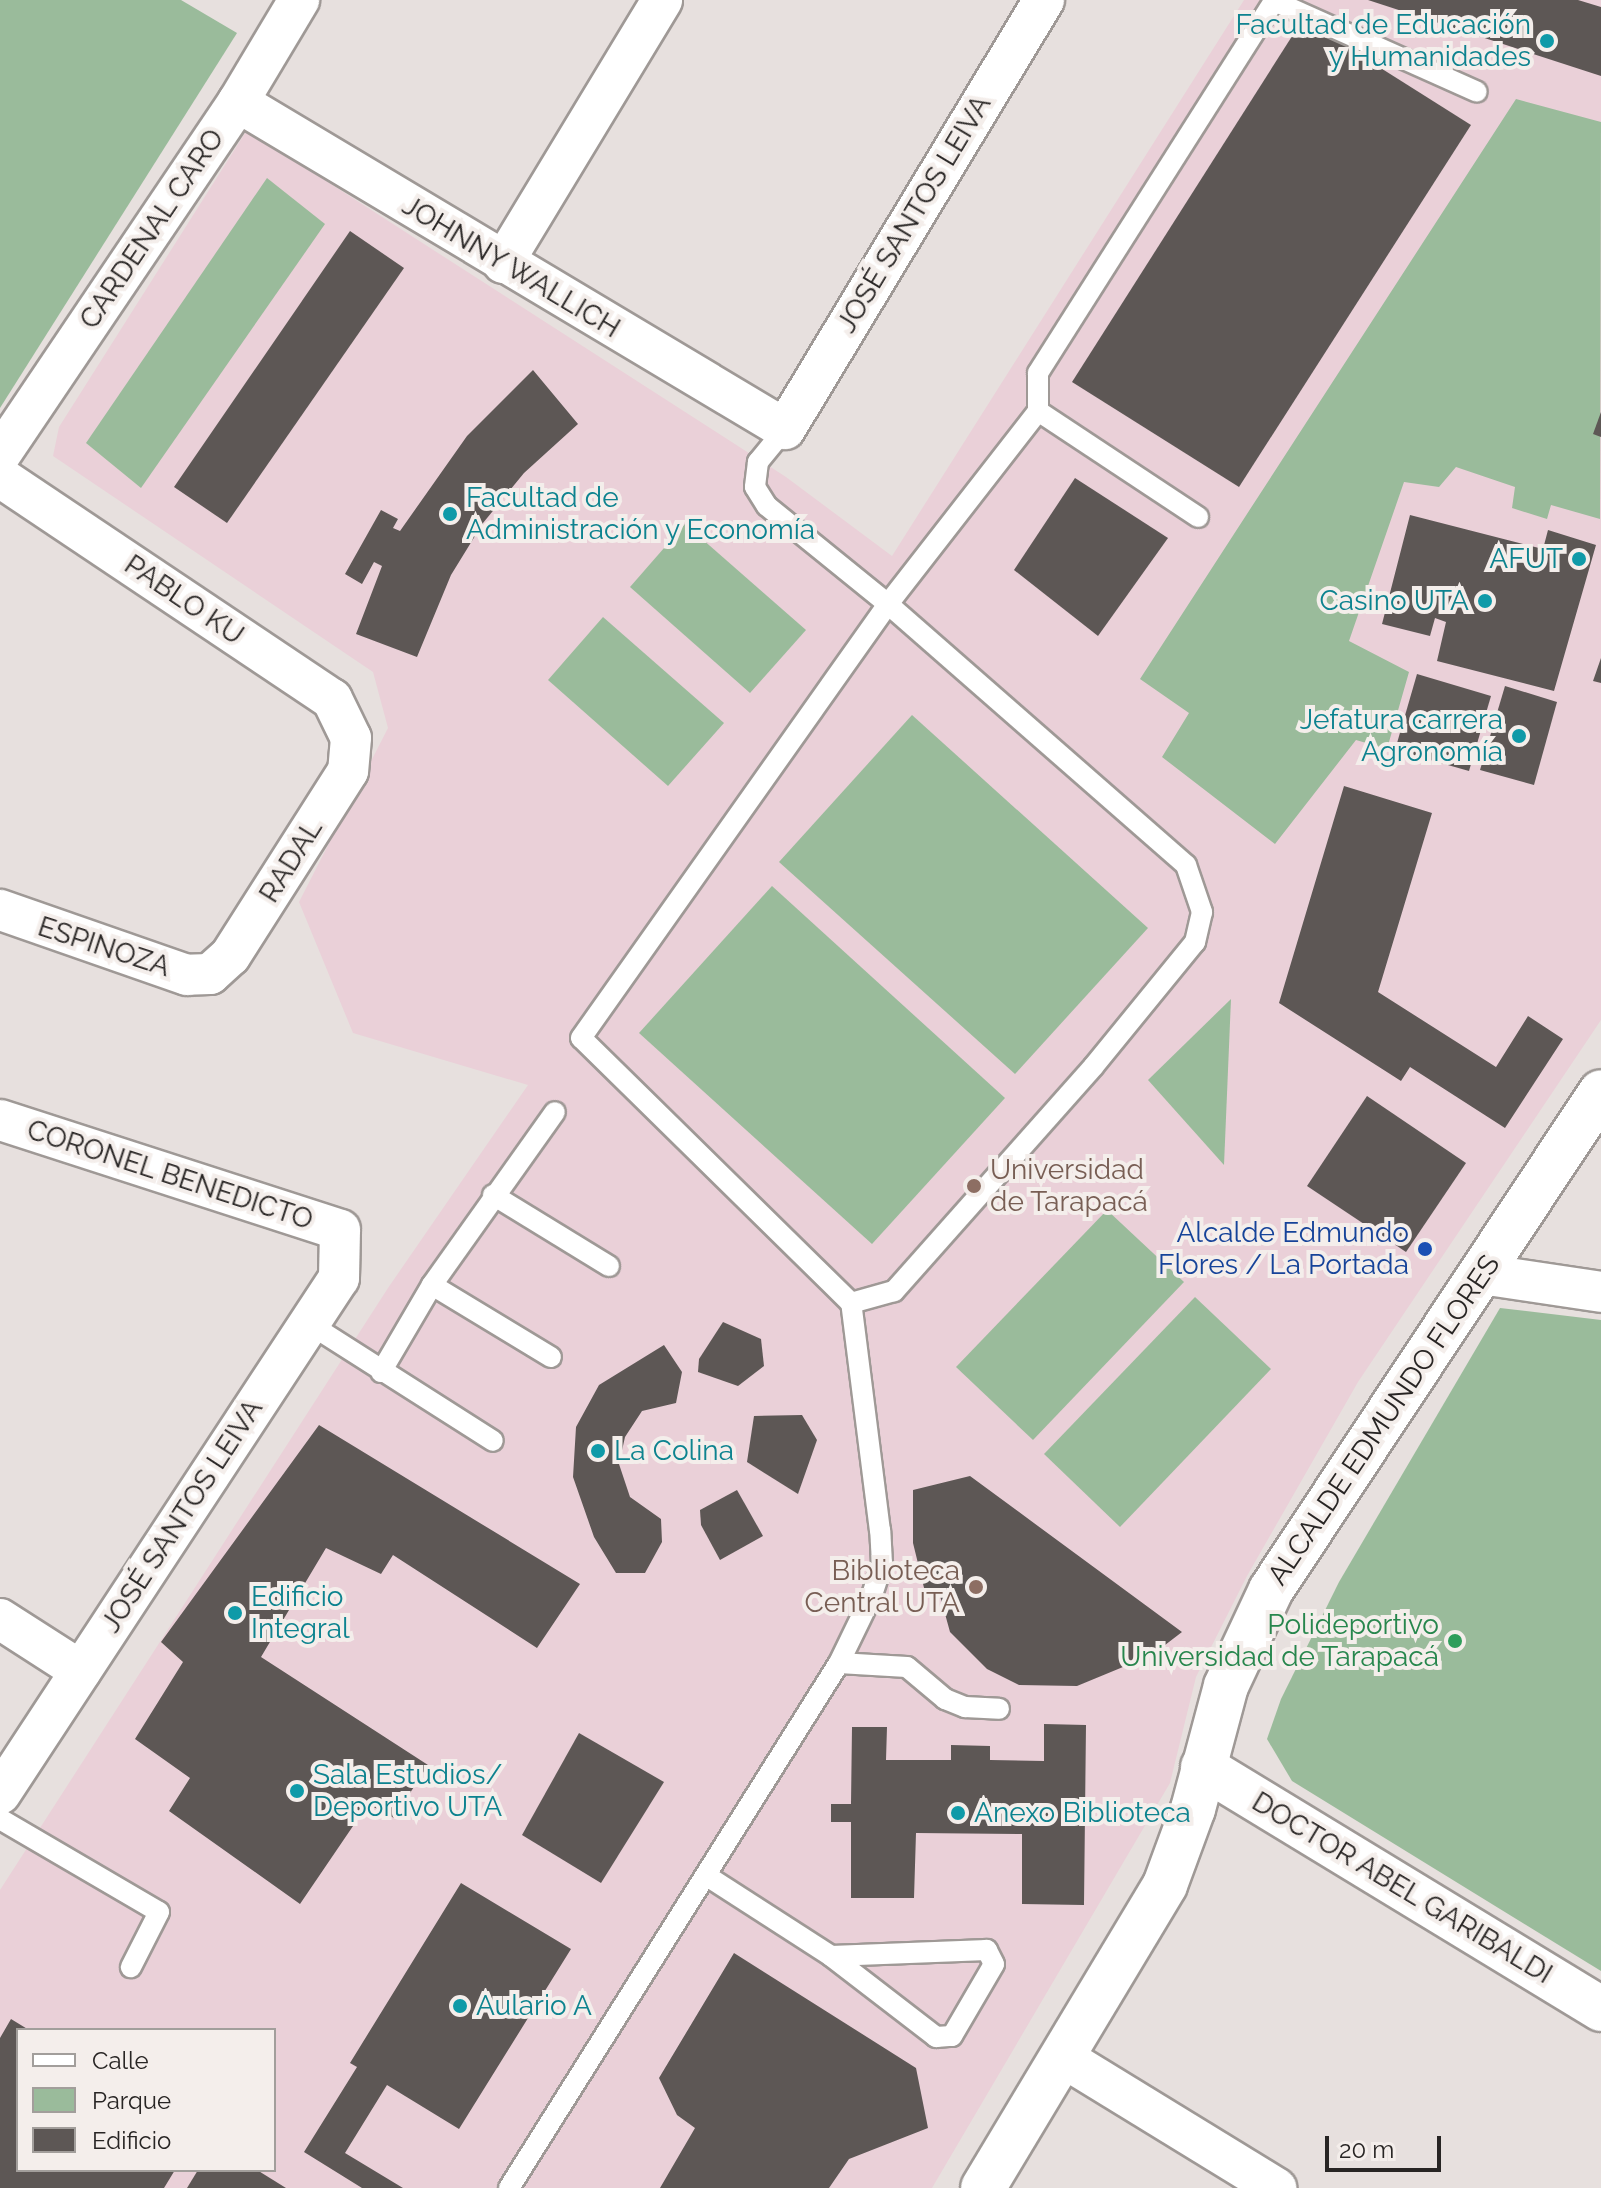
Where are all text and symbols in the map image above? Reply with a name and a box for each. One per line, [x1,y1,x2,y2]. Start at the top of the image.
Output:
place label: Facultad de Educación y Humanidades [1235,8,1531,74]
marker: Facultad de Educación y Humanidades [1538,32,1556,50]
street label: JOSÉ SANTOS LEIVA [830,89,998,339]
street label: CARDENAL CARO [73,122,231,336]
street label: JOHNNY WALLICH [395,188,627,346]
place label: Facultad de Administración y Economía [466,481,817,547]
marker: Facultad de Administración y Economía [441,505,459,523]
place label: AFUT [1489,542,1563,576]
street label: PABLO KU [118,548,250,652]
marker: AFUT [1570,550,1588,568]
place label: Casino UTA [1320,584,1469,618]
marker: Casino UTA [1476,592,1494,610]
place label: Jefatura carrera Agronomía [1300,703,1503,769]
marker: Jefatura carrera Agronomía [1510,727,1528,745]
street label: RADAL [252,813,330,909]
street label: ESPINOZA [34,910,174,984]
street label: CORONEL BENEDICTO [22,1113,318,1237]
place label: Universidad de Tarapacá [990,1153,1149,1219]
marker: Universidad de Tarapacá [965,1177,983,1195]
place label: Alcalde Edmundo Flores / La Portada [1158,1216,1409,1282]
marker: Alcalde Edmundo Flores / La Portada [1416,1240,1434,1258]
street label: ALCALDE EDMUNDO FLORES [1261,1249,1507,1591]
street label: JOSÉ SANTOS LEIVA [94,1393,270,1639]
place label: La Colina [614,1434,734,1468]
marker: La Colina [589,1442,607,1460]
place label: Biblioteca Central UTA [804,1554,960,1620]
marker: Biblioteca Central UTA [967,1578,985,1596]
place label: Edificio Integral [251,1580,350,1646]
marker: Edificio Integral [226,1604,244,1622]
place label: Polideportivo Universidad de Tarapacá [1119,1608,1439,1674]
marker: Polideportivo Universidad de Tarapacá [1446,1632,1464,1650]
place label: Sala Estudios/ Deportivo UTA [313,1758,502,1824]
marker: Sala Estudios/ Deportivo UTA [288,1782,306,1800]
street label: DOCTOR ABEL GARIBALDI [1245,1785,1559,1991]
place label: Anexo Biblioteca [974,1796,1191,1830]
marker: Anexo Biblioteca [949,1804,967,1822]
place label: Aulario A [476,1989,593,2023]
marker: Aulario A [451,1997,469,2015]
legend [16,2028,276,2172]
text: Calle [92,2046,149,2075]
text: Parque [92,2086,171,2115]
scale bar [1329,2120,1445,2170]
text: Edificio [92,2126,171,2155]
text: 20 m [1339,2135,1394,2164]

